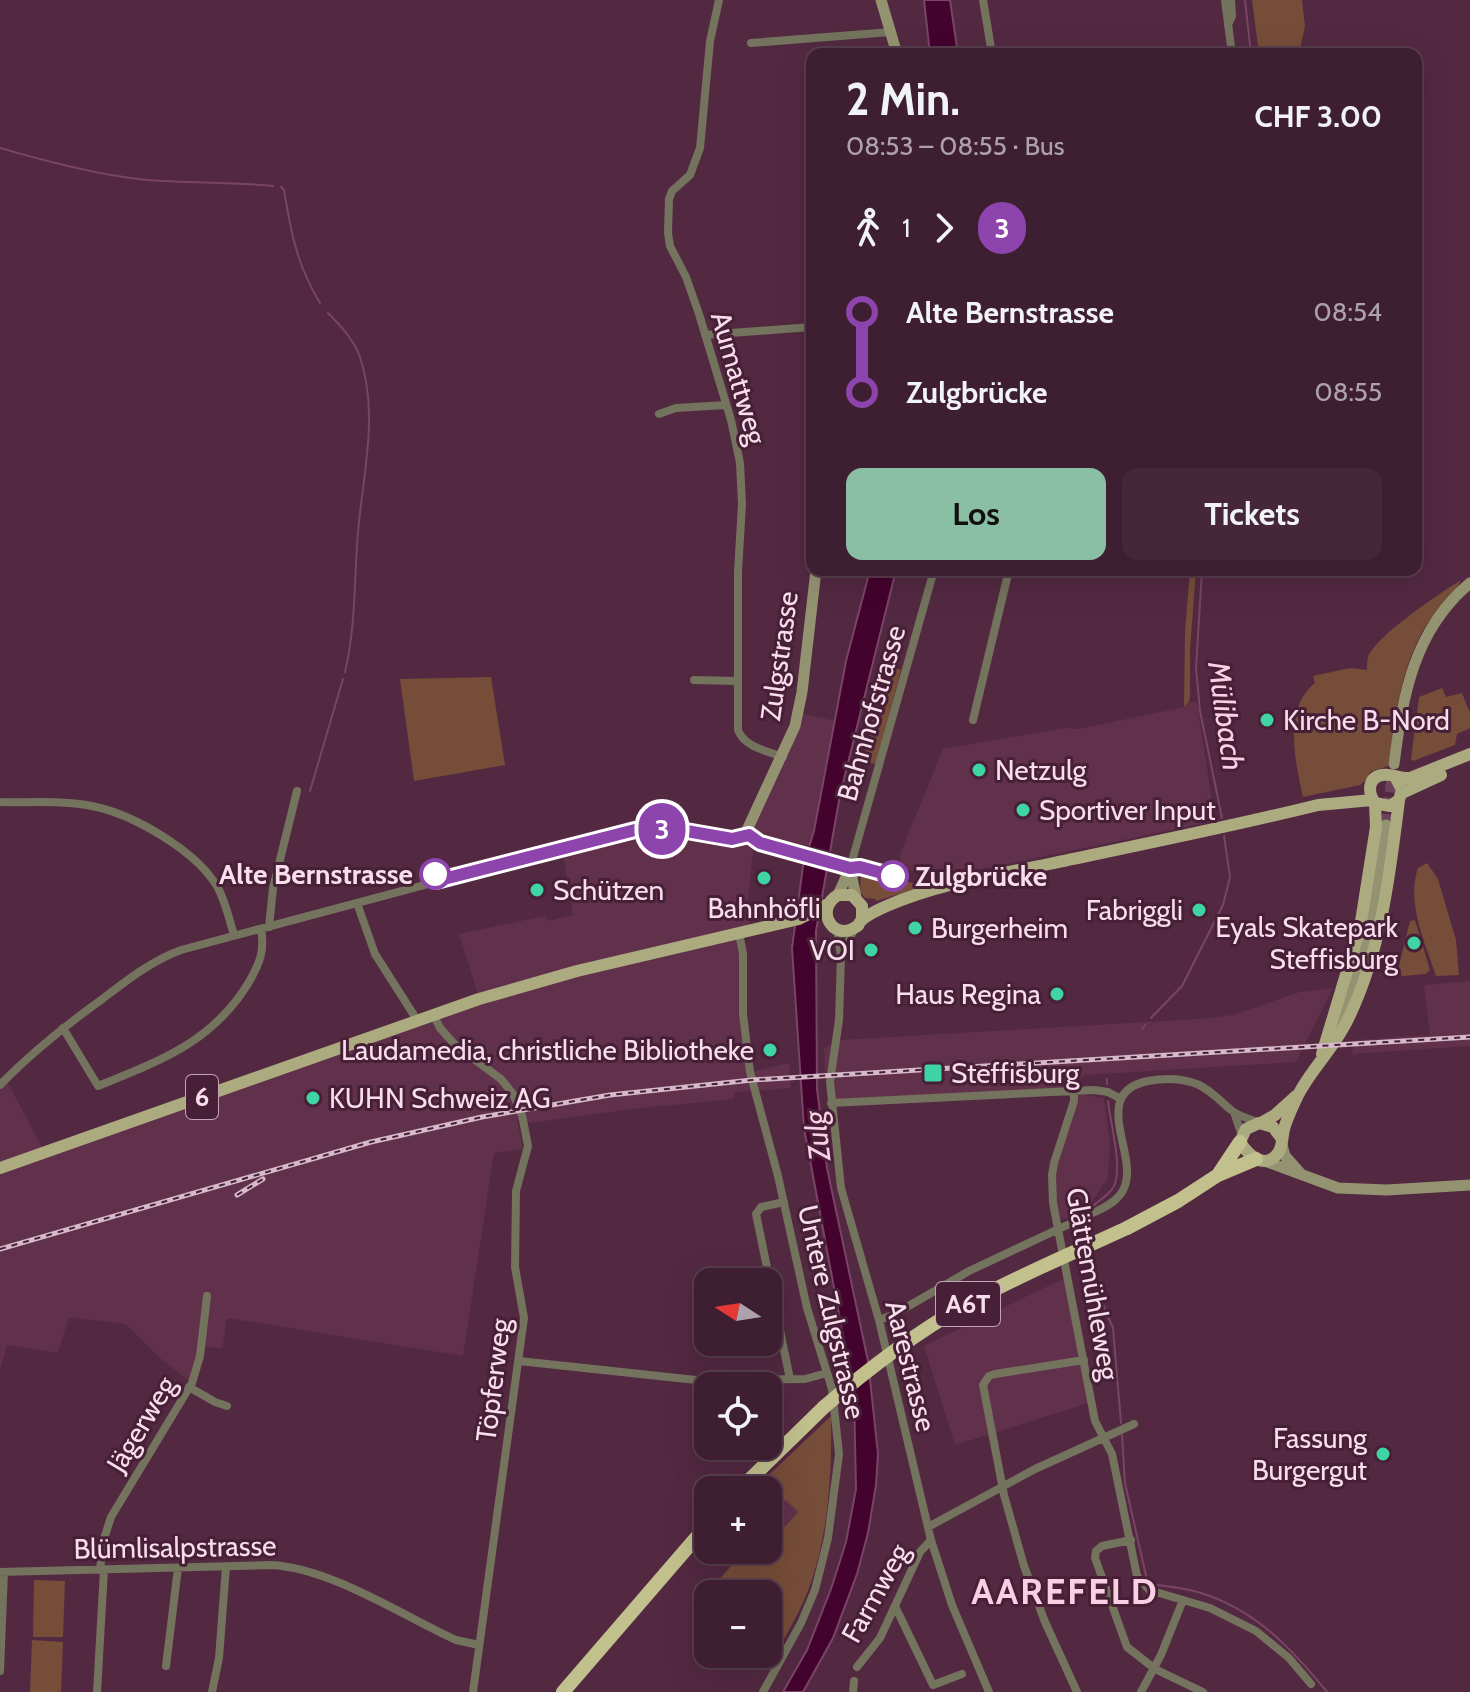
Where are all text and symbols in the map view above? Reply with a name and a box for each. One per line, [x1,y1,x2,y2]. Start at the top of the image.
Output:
text: 2 Min. [846,73,960,126]
text: CHF 3.00 [1254,98,1382,135]
text: 08:53 – 08:55 · Bus [846,130,1064,162]
icon: walk [846,206,890,250]
icon: forward [922,206,966,250]
text: 3 [994,211,1010,245]
text: 1 [902,212,910,244]
text: Alte Bernstrasse [906,294,1114,331]
text: 08:54 [1314,296,1382,328]
street label: Aumattweg [704,308,774,449]
text: Zulgbrücke [906,374,1048,411]
text: 08:55 [1315,376,1382,408]
button: Los [846,468,1106,560]
button: Tickets [1122,468,1382,560]
street label: Zulgstrasse [753,589,805,723]
street label: Bahnhofstrasse [830,621,912,805]
water label: Mülibach [1200,658,1252,773]
place label: Kirche B-Nord [1283,703,1450,737]
marker: Kirche B-Nord [1258,711,1276,729]
place label: Netzulg [995,753,1088,787]
marker: Netzulg [970,761,988,779]
place label: Sportiver Input [1039,793,1216,827]
marker: Sportiver Input [1014,801,1032,819]
line badge: 3 [636,803,688,855]
text: 3 [654,812,670,846]
place label: Alte Bernstrasse [219,857,413,891]
marker: Alte Bernstrasse [420,859,450,889]
place label: Zulgbrücke [915,859,1047,893]
marker: Zulgbrücke [878,861,908,891]
marker: Bahnhöfli [755,869,773,887]
place label: Schützen [553,873,664,907]
marker: Schützen [528,881,546,899]
place label: Bahnhöfli [707,891,821,925]
place label: Fabriggli [1086,893,1183,927]
marker: Fabriggli [1190,901,1208,919]
place label: Eyals Skatepark Steffisburg [1215,910,1399,976]
place label: Burgerheim [931,911,1068,945]
marker: Burgerheim [906,919,924,937]
place label: VOI [810,933,855,967]
marker: Eyals Skatepark Steffisburg [1405,934,1423,952]
marker: VOI [862,941,880,959]
place label: Haus Regina [895,977,1042,1011]
marker: Haus Regina [1048,985,1066,1003]
place label: Laudamedia, christliche Bibliotheke [341,1033,754,1067]
marker: Laudamedia, christliche Bibliotheke [761,1041,779,1059]
place label: Steffisburg [951,1056,1081,1090]
marker: Steffisburg [922,1062,944,1084]
road number: 6 [186,1075,218,1119]
place label: KUHN Schweiz AG [329,1081,551,1115]
marker: KUHN Schweiz AG [304,1089,322,1107]
water label: Zulg [795,1108,839,1165]
street label: Glättemühleweg [1059,1185,1127,1384]
street label: Untere Zulgstrasse [791,1202,873,1422]
north arrow [694,1268,782,1356]
map controls [694,1268,782,1668]
road number: A6T [936,1282,1000,1326]
street label: Aarestrasse [878,1297,944,1435]
street label: Töpferweg [469,1315,518,1444]
street label: Jägerweg [99,1369,183,1479]
button: locate [694,1372,782,1460]
place label: Fassung Burgergut [1252,1421,1368,1487]
marker: Fassung Burgergut [1374,1445,1392,1463]
button: + [694,1476,782,1564]
street label: Blümlisalpstrasse [73,1528,277,1566]
street label: Farmweg [834,1537,917,1649]
district label: AAREFELD [971,1569,1159,1613]
button: − [694,1580,782,1668]

